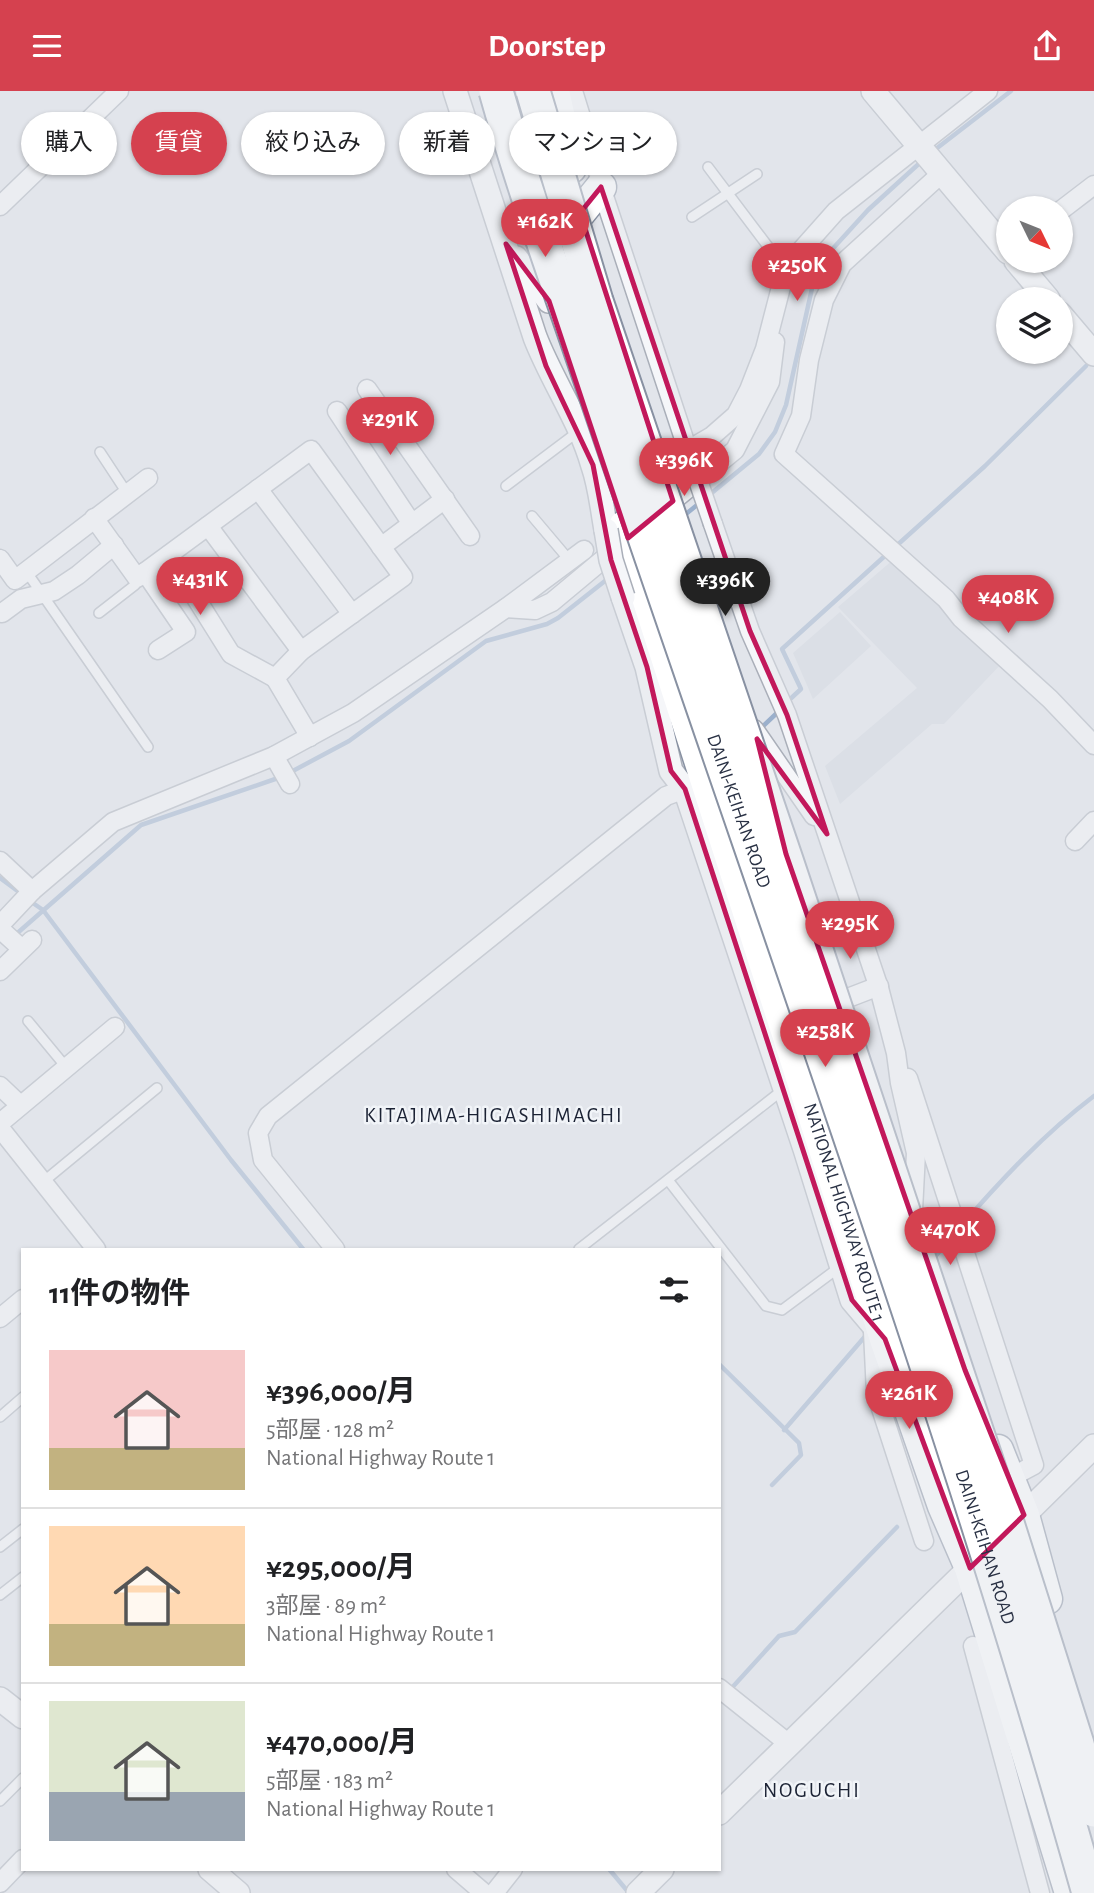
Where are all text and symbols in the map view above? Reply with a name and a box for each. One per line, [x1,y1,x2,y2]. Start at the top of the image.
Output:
icon: menu [28,27,66,65]
icon: share [1028,27,1066,65]
text: Doorstep [488,30,606,62]
chip: 購入 [21,112,117,175]
chip: 賃貸 [131,112,227,175]
chip: 絞り込み [241,112,385,175]
chip: 新着 [399,112,495,175]
chip: マンション [509,112,677,175]
north arrow [996,196,1073,273]
map controls [996,196,1073,364]
pin: ¥162K [496,199,594,259]
text: ¥162K [517,210,573,233]
pin: ¥250K [748,243,846,303]
text: ¥250K [768,254,826,277]
button: layers [996,287,1073,364]
pin: ¥291K [341,397,439,457]
text: ¥291K [362,408,418,431]
pin: ¥396K [635,439,733,498]
text: ¥396K [655,449,713,472]
pin: ¥431K [151,557,249,617]
pin: ¥396K [676,559,774,618]
text: ¥431K [172,568,228,591]
text: ¥396K [696,569,754,592]
pin: ¥408K [959,575,1057,635]
text: ¥408K [978,586,1038,609]
street label: DAINI-KEIHAN ROAD [704,732,774,890]
pin: ¥295K [801,901,899,961]
text: ¥295K [821,912,879,935]
pin: ¥258K [776,1009,874,1069]
text: ¥258K [796,1020,854,1043]
street label: NATIONAL HIGHWAY ROUTE 1 [800,1101,888,1324]
district label: KITAJIMA-HIGASHIMACHI [364,1105,624,1126]
pin: ¥470K [901,1207,999,1267]
text: ¥470K [920,1218,980,1241]
icon: filters [655,1271,693,1309]
text: 11件の物件 [49,1279,191,1309]
pin: ¥261K [860,1371,958,1431]
text: ¥396,000/月 [266,1377,416,1407]
icon: home [105,1378,189,1462]
text: ¥261K [881,1382,937,1405]
text: 5部屋 · 128 m² [266,1419,394,1442]
text: National Highway Route 1 [266,1447,495,1470]
street label: DAINI-KEIHAN ROAD [952,1467,1018,1627]
text: ¥295,000/月 [266,1553,416,1583]
icon: home [105,1554,189,1638]
text: 3部屋 · 89 m² [266,1595,386,1618]
text: National Highway Route 1 [266,1623,495,1646]
text: ¥470,000/月 [266,1728,418,1758]
icon: home [105,1729,189,1813]
text: 5部屋 · 183 m² [266,1770,393,1793]
district label: NOGUCHI [763,1780,861,1801]
text: National Highway Route 1 [266,1798,495,1821]

